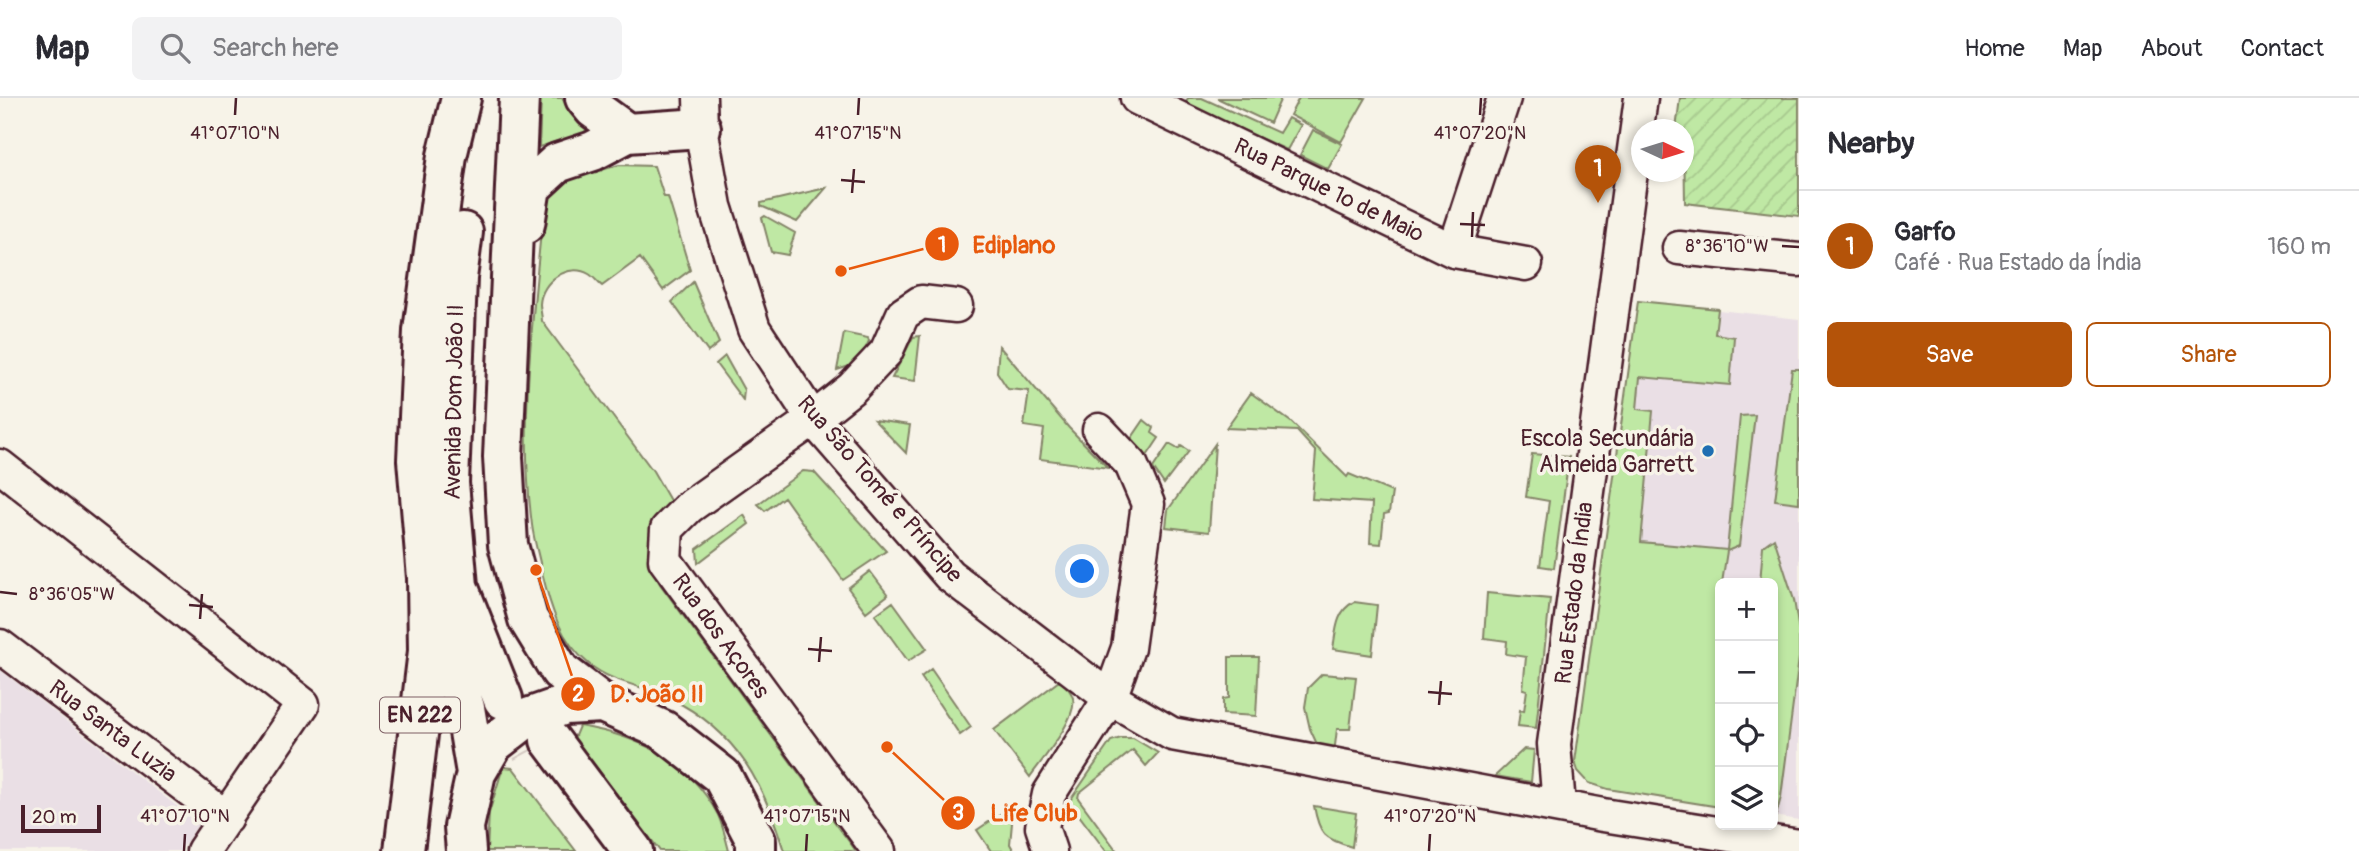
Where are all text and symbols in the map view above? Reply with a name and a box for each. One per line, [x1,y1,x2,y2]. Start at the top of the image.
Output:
search box [132,17,622,80]
text: Map [35,28,90,69]
icon: search [156,29,194,67]
text: Search here [212,32,339,64]
text: Home [1964,34,2025,63]
text: Map [2063,34,2103,63]
text: About [2141,34,2203,63]
text: Contact [2241,34,2324,63]
north arrow [1631,119,1694,182]
text: 41°07'10"N [190,122,280,145]
text: 41°07'15"N [814,122,902,145]
text: 41°07'20"N [1434,122,1526,145]
text: Nearby [1827,125,1914,162]
street label: Rua Parque 1º de Maio [1229,131,1429,249]
pin: 1 [1575,145,1621,203]
text: Garfo [1894,216,1956,248]
callout: Ediplano [924,222,1070,267]
text: Ediplano [973,231,1056,260]
text: 1 [938,232,946,259]
text: 1 [1846,232,1855,261]
text: 160 m [2267,232,2331,261]
text: 8°36'10"W [1685,235,1769,258]
text: Café · Rua Estado da Índia [1894,248,2141,277]
street label: Avenida Dom João II [438,304,470,500]
button: Save [1827,322,2072,387]
button: Share [2086,322,2331,387]
street label: Rua São Tomé e Príncipe [791,390,970,589]
place label: Escola Secundária Almeida Garrett [1521,424,1695,479]
marker: Escola Secundária Almeida Garrett [1700,443,1716,459]
street label: Rua Estado da Índia [1548,500,1600,686]
your location [1065,554,1099,588]
street label: Rua dos Açores [666,568,776,704]
map controls [1715,578,1778,830]
button: + [1715,578,1778,641]
text: 8°36'05"W [29,583,115,606]
button: − [1715,641,1778,704]
callout: D. João II [561,671,718,716]
street label: Rua Santa Luzia [43,673,183,789]
text: D. João II [610,680,704,709]
text: 2 [572,681,584,708]
road number: EN 222 [380,698,460,732]
button: locate [1715,704,1778,767]
button: layers [1715,767,1778,830]
callout: Life Club [941,790,1091,835]
text: Life Club [990,799,1078,828]
text: 3 [952,800,964,827]
scale bar [21,802,102,834]
text: 20 m [32,805,77,829]
text: 41°07'10"N [140,805,230,828]
text: 41°07'15"N [763,805,851,828]
text: 41°07'20"N [1384,805,1476,828]

